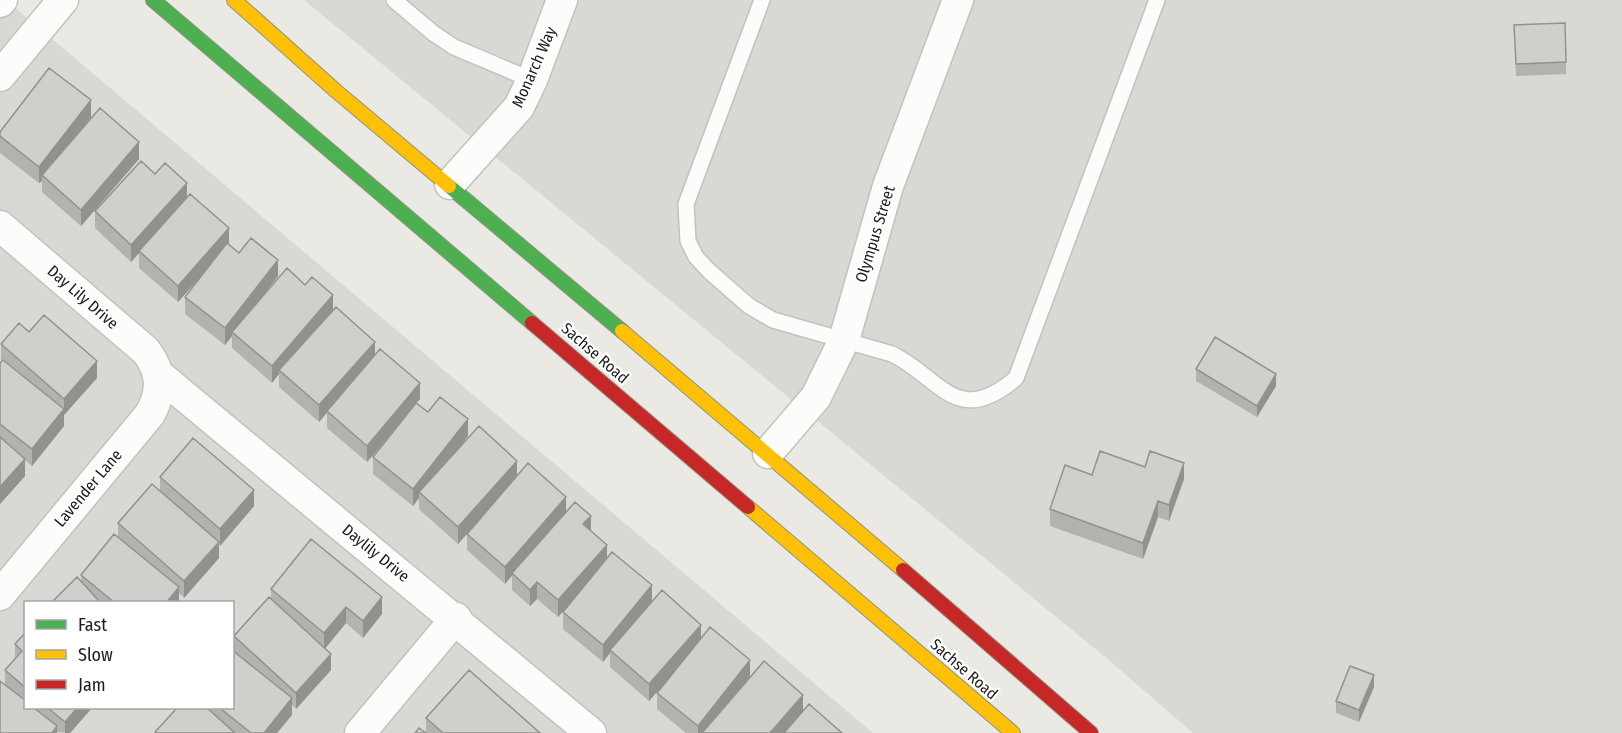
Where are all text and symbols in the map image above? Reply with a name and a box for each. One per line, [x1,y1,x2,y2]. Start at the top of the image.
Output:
street label: Monarch Way [508,23,561,110]
street label: Olympus Street [851,182,899,285]
street label: Day Lily Drive [44,261,122,333]
street label: Sachse Road [558,319,632,387]
street label: Lavender Lane [50,445,126,530]
street label: Daylily Drive [339,520,414,586]
legend [24,601,234,709]
text: Fast [78,614,107,636]
street label: Sachse Road [927,635,1001,703]
text: Slow [78,644,113,666]
text: Jam [78,674,106,696]

